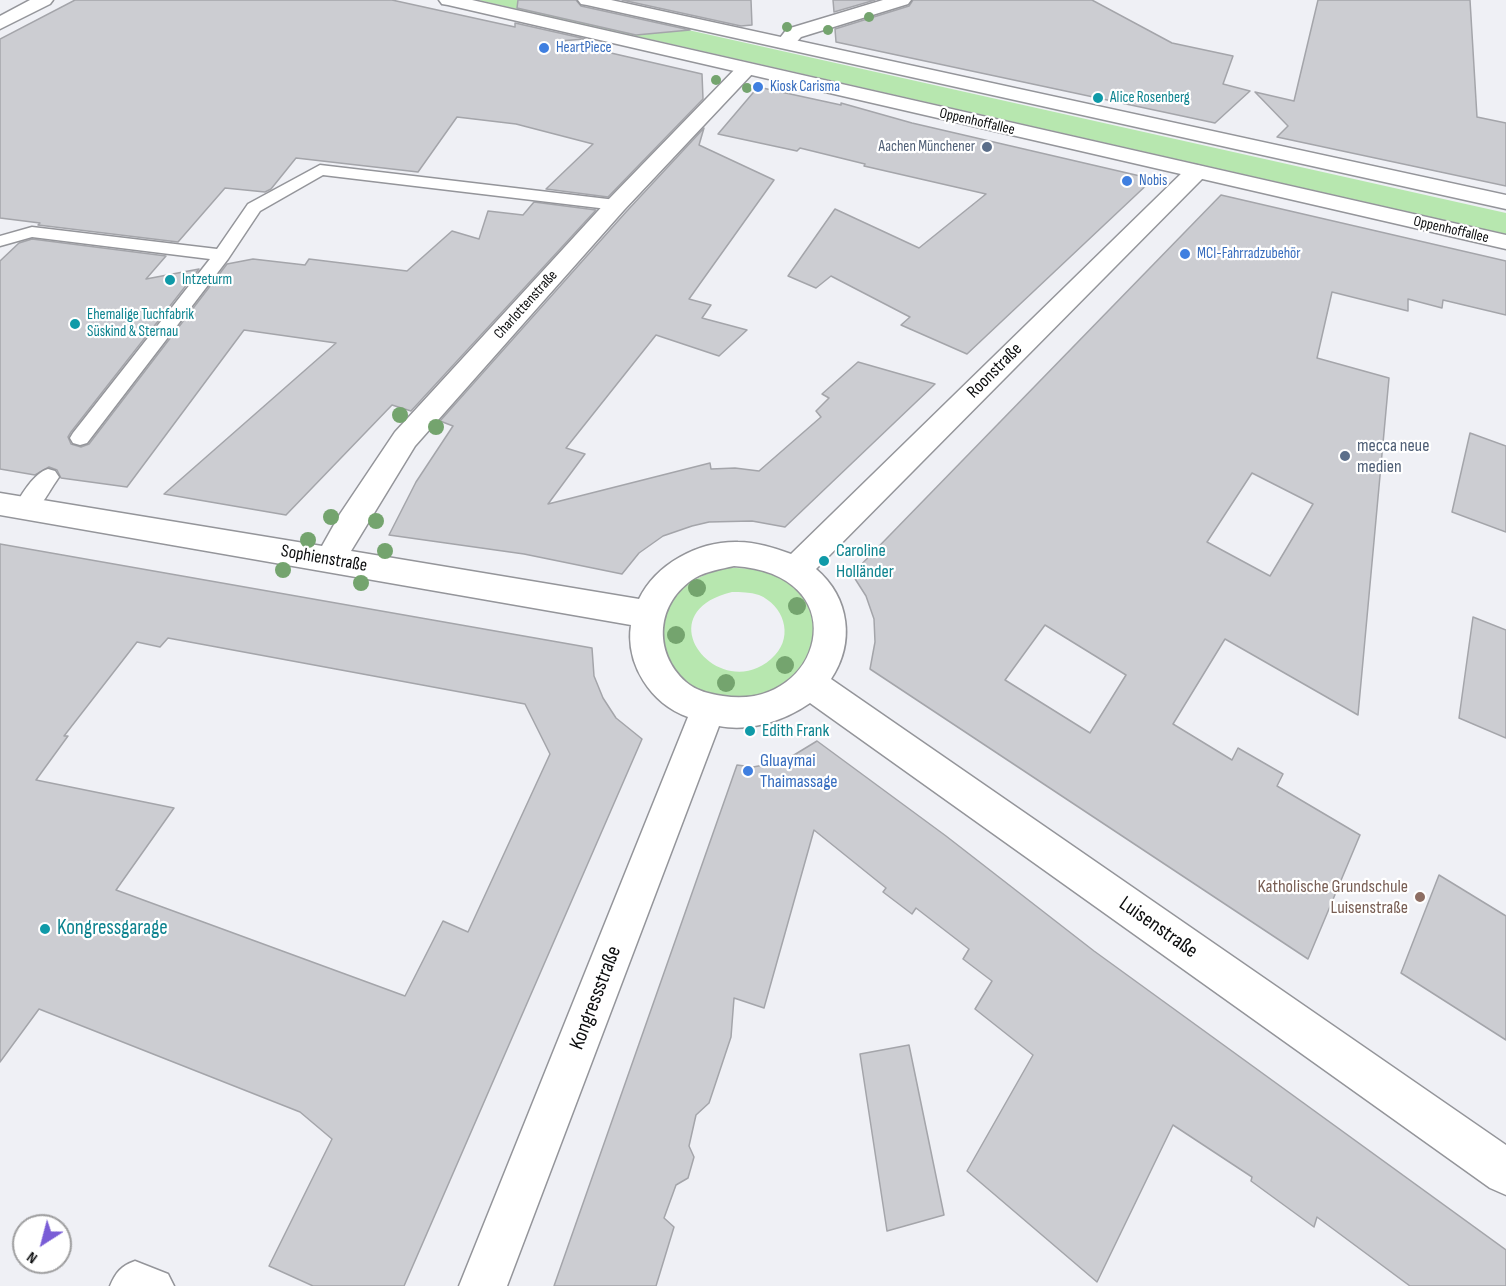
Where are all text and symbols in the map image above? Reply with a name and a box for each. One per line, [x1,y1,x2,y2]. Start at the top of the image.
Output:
place label: HeartPiece [556,39,612,57]
marker: HeartPiece [537,41,551,55]
place label: Kiosk Carisma [770,78,840,96]
marker: Kiosk Carisma [751,80,765,94]
place label: Alice Rosenberg [1110,89,1190,107]
marker: Alice Rosenberg [1091,91,1105,105]
street label: Oppenhoffallee [938,105,1016,139]
place label: Aachen Münchener [879,138,975,156]
marker: Aachen Münchener [980,140,994,154]
place label: Nobis [1139,172,1167,190]
marker: Nobis [1120,174,1134,188]
street label: Oppenhoffallee [1412,213,1490,247]
place label: MCI-Fahrradzubehör [1197,245,1301,263]
marker: MCI-Fahrradzubehör [1178,247,1192,261]
street label: Charlottenstraße [490,267,562,343]
place label: Intzeturm [182,271,232,289]
marker: Intzeturm [163,273,177,287]
place label: Ehemalige Tuchfabrik Süskind & Sternau [87,306,194,341]
marker: Ehemalige Tuchfabrik Süskind & Sternau [68,317,82,331]
street label: Roonstraße [963,339,1027,403]
place label: mecca neue medien [1357,435,1429,478]
marker: mecca neue medien [1338,449,1352,463]
place label: Caroline Holländer [836,540,894,582]
street label: Sophienstraße [279,541,369,577]
marker: Caroline Holländer [817,554,831,568]
place label: Edith Frank [762,720,829,742]
marker: Edith Frank [743,724,757,738]
place label: Gluaymai Thaimassage [760,750,838,792]
marker: Gluaymai Thaimassage [741,764,755,778]
place label: Katholische Grundschule Luisenstraße [1257,876,1408,918]
marker: Katholische Grundschule Luisenstraße [1413,890,1427,904]
street label: Luisenstraße [1114,892,1202,964]
place label: Kongressgarage [57,916,168,942]
marker: Kongressgarage [38,922,52,936]
street label: Kongressstraße [565,943,627,1053]
north arrow [12,1214,72,1274]
text: N [23,1247,41,1268]

